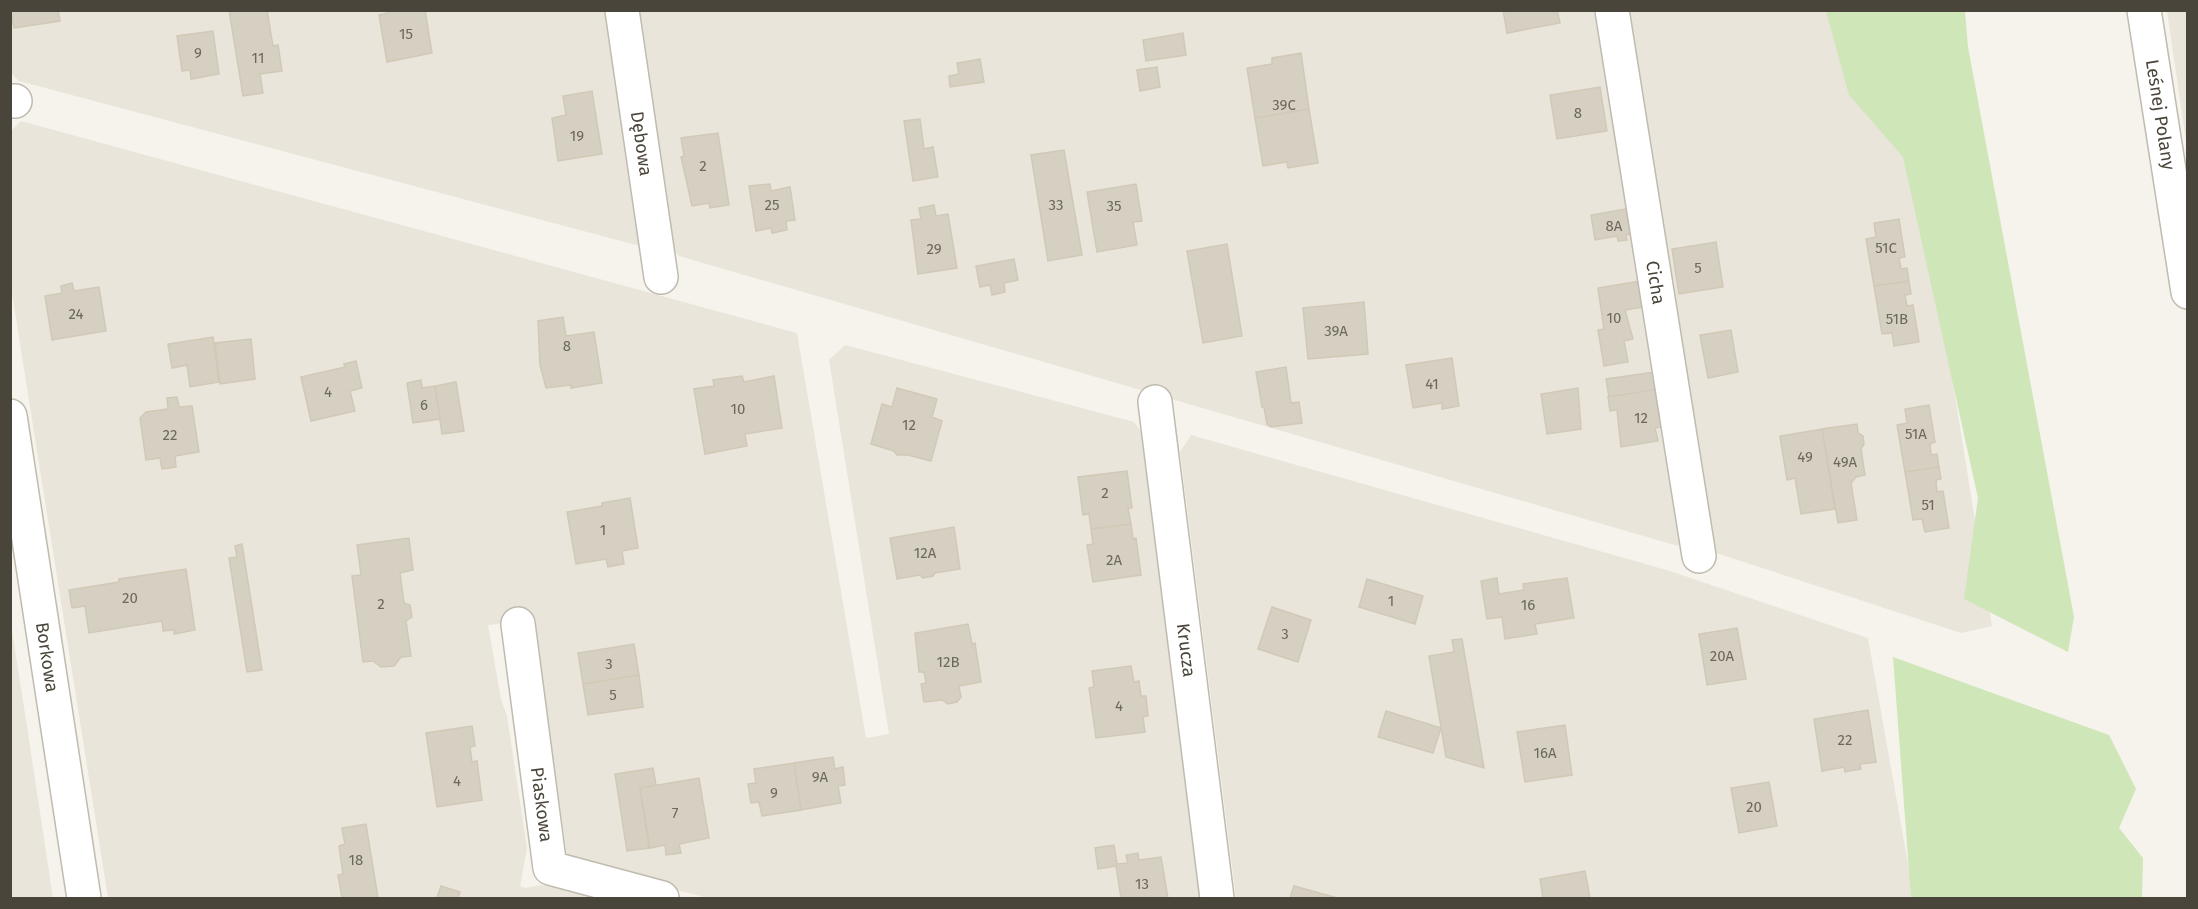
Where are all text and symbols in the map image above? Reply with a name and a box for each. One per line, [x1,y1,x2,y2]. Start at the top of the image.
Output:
house number: 15 [399,25,413,43]
house number: 9 [194,44,202,62]
house number: 11 [252,49,264,67]
street label: Leśnej Polany [2141,58,2180,172]
house number: 39C [1272,96,1296,114]
house number: 8 [1574,104,1582,122]
street label: Dębowa [626,110,657,177]
house number: 19 [570,127,584,145]
house number: 2 [699,157,707,175]
house number: 25 [765,196,779,214]
house number: 33 [1049,196,1063,214]
house number: 35 [1106,197,1122,215]
house number: 8A [1606,217,1623,235]
house number: 51C [1875,239,1897,257]
house number: 29 [926,240,942,258]
street label: Cicha [1641,259,1670,306]
house number: 5 [1694,259,1702,277]
house number: 24 [68,305,84,323]
house number: 10 [1607,309,1621,327]
house number: 51B [1886,310,1908,328]
house number: 39A [1324,322,1348,340]
house number: 8 [563,337,571,355]
house number: 41 [1425,375,1439,393]
house number: 4 [324,383,332,401]
house number: 6 [420,396,428,414]
house number: 10 [731,400,745,418]
house number: 12 [1634,409,1648,427]
house number: 12 [902,416,916,434]
house number: 51A [1905,425,1927,443]
house number: 22 [163,426,177,444]
house number: 49 [1797,448,1813,466]
house number: 49A [1833,453,1857,471]
house number: 2 [1101,484,1109,502]
house number: 51 [1921,496,1935,514]
house number: 1 [600,521,606,539]
house number: 12A [914,544,937,562]
house number: 2A [1106,551,1122,569]
house number: 20 [122,589,138,607]
house number: 1 [1388,592,1394,610]
house number: 2 [377,595,385,613]
house number: 16 [1521,596,1535,614]
street label: Borkowa [31,621,63,694]
street label: Krucza [1172,622,1200,678]
house number: 3 [1281,625,1289,643]
house number: 20A [1710,647,1735,665]
house number: 12B [936,653,960,671]
house number: 3 [605,655,613,673]
house number: 5 [609,686,617,704]
house number: 4 [1115,697,1123,715]
house number: 22 [1838,731,1852,749]
house number: 16A [1533,744,1557,762]
street label: Piaskowa [526,766,557,843]
house number: 9A [812,768,829,786]
house number: 4 [453,772,461,790]
house number: 9 [770,784,778,802]
house number: 20 [1746,798,1762,816]
house number: 7 [672,804,679,822]
house number: 18 [349,851,363,869]
house number: 13 [1135,875,1149,893]

